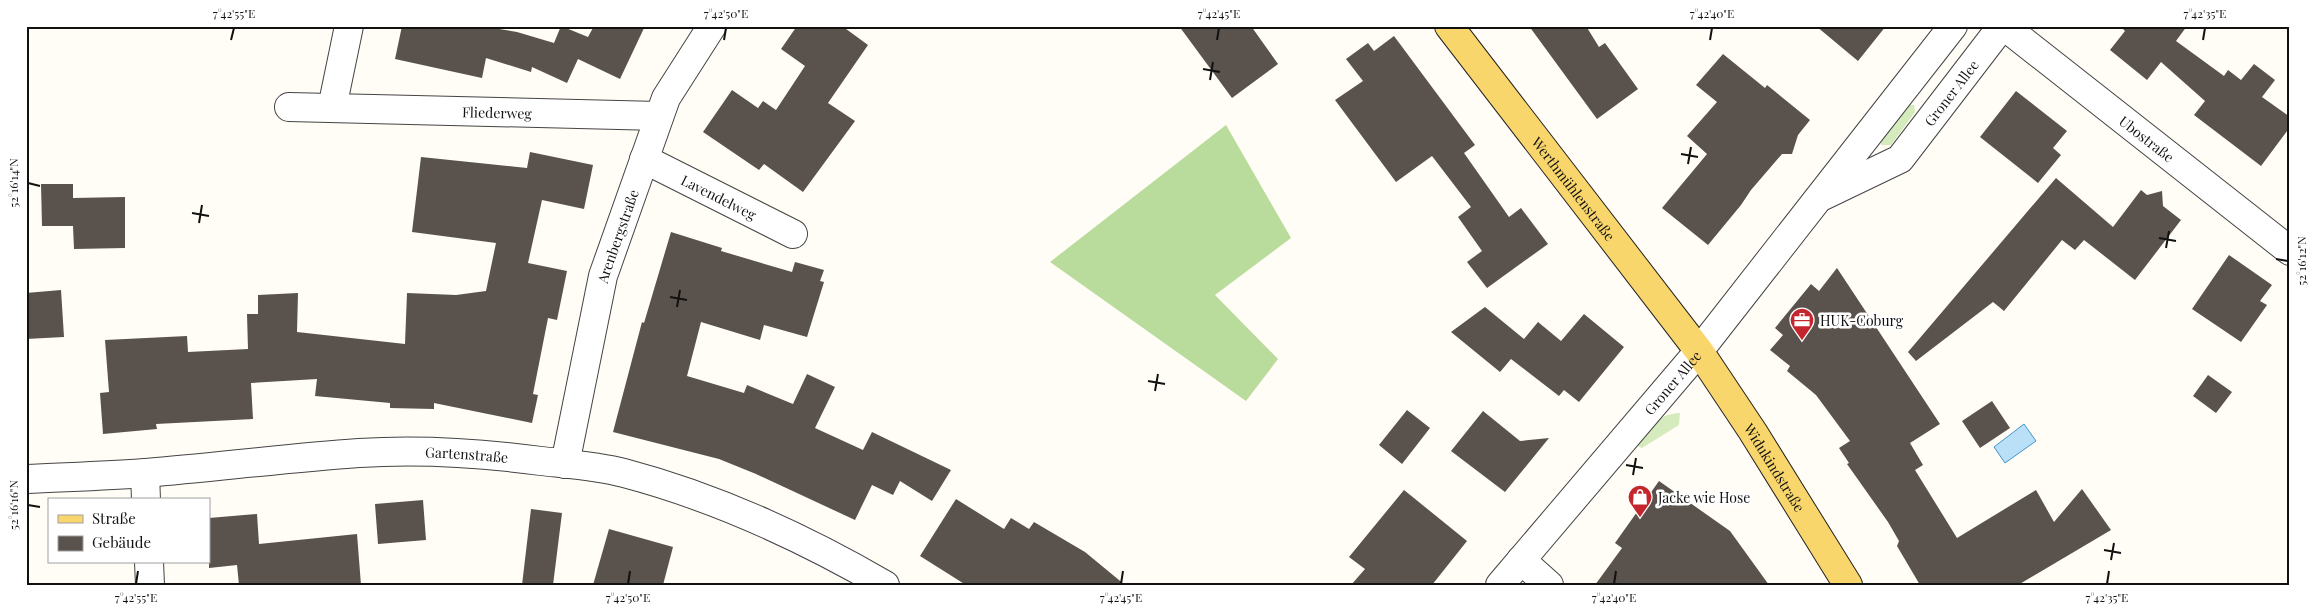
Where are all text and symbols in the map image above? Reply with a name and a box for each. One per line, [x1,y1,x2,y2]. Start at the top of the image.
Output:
text: 7°42'55"E [213,5,255,21]
text: 7°42'50"E [704,5,748,21]
text: 7°42'45"E [1198,5,1240,21]
text: 7°42'40"E [1690,5,1734,21]
text: 7°42'35"E [2184,5,2226,21]
street label: Groner Allee [1919,56,1982,130]
street label: Fliederweg [462,102,533,122]
street label: Ubostraße [2116,111,2178,166]
street label: Werthmühlenstraße [1527,132,1620,244]
text: 52°16'14"N [5,158,21,208]
street label: Lavendelweg [678,170,760,224]
street label: Arenbergstraße [592,187,642,286]
text: 52°16'12"N [2293,236,2309,286]
office icon: HUK-Coburg [1789,307,1815,341]
place label: HUK-Coburg [1820,311,1904,330]
street label: Groner Allee [1640,346,1705,419]
street label: Widukindstraße [1740,419,1810,515]
street label: Gartenstraße [425,442,509,467]
text: 52°16'16"N [5,480,21,530]
shop icon: Jacke wie Hose [1627,484,1653,518]
place label: Jacke wie Hose [1657,488,1750,507]
legend [48,498,210,564]
text: Straße [92,508,136,528]
text: Gebäude [92,532,151,552]
text: 7°42'55"E [115,589,157,605]
text: 7°42'50"E [606,589,650,605]
text: 7°42'45"E [1100,589,1142,605]
text: 7°42'40"E [1592,589,1636,605]
text: 7°42'35"E [2086,589,2128,605]

